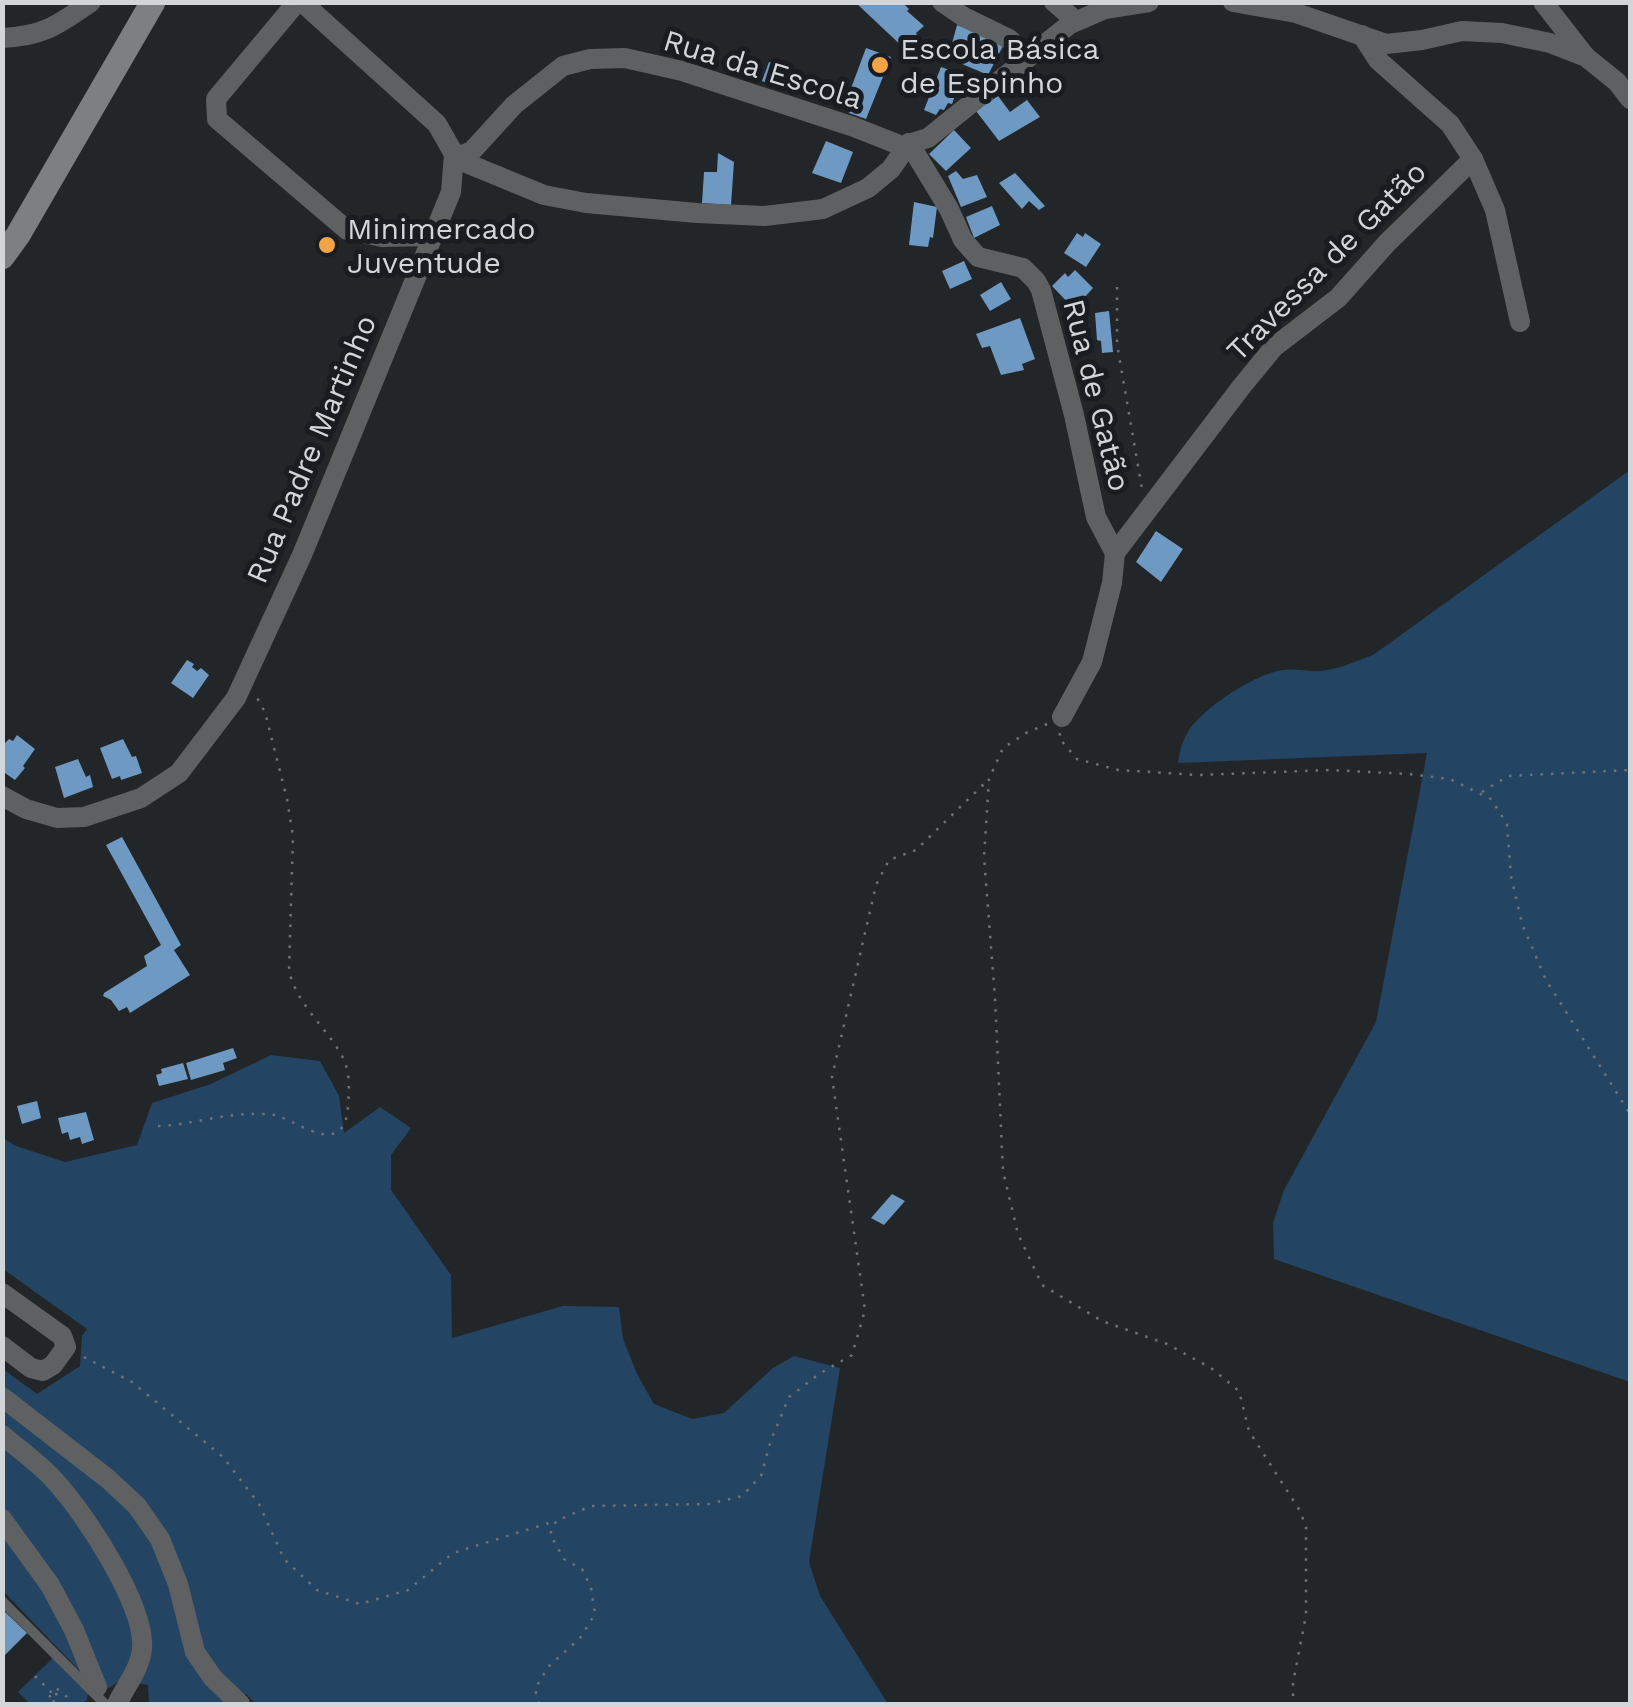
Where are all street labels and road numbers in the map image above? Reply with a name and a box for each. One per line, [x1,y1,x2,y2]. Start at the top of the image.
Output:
street label: Rua da Escola [659,22,867,116]
street label: Travessa de Gatão [1219,154,1433,368]
street label: Rua de Gatão [1056,295,1138,495]
street label: Rua Padre Martinho [239,310,383,588]

